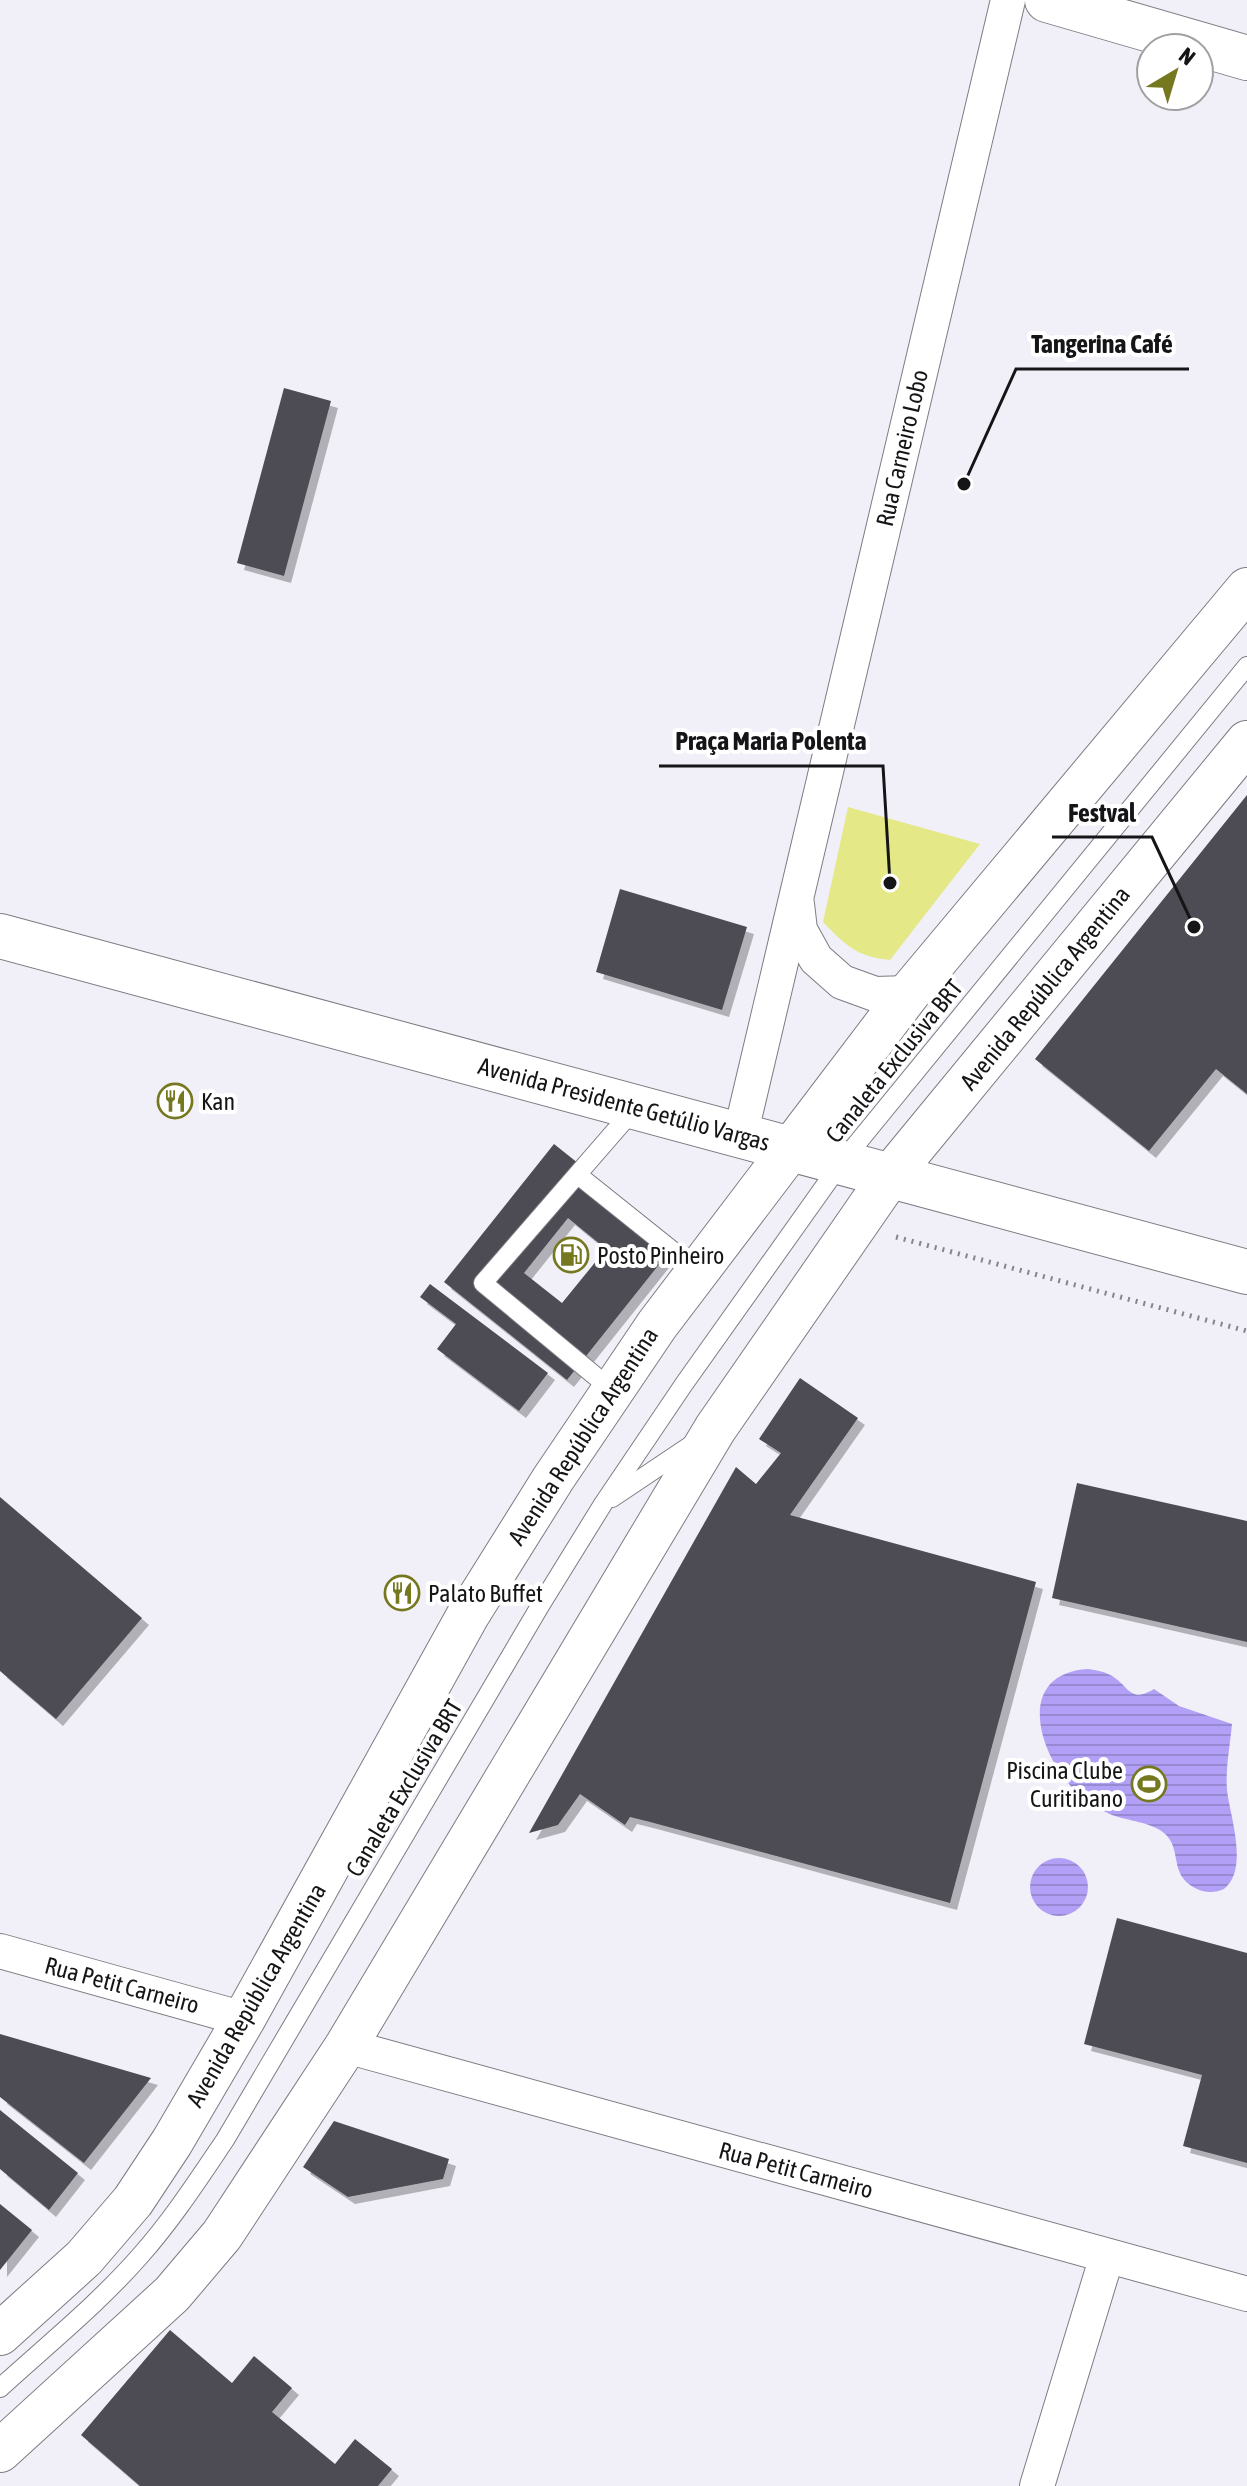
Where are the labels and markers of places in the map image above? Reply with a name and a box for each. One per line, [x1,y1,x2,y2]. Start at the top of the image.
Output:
callout: Tangerina Café [1016,319,1189,369]
callout: Praça Maria Polenta [659,716,883,766]
callout: Festval [1052,787,1152,837]
restaurant icon: Kan [156,1082,194,1120]
place label: Kan [201,1088,235,1115]
fuel station icon: Posto Pinheiro [552,1236,590,1274]
place label: Posto Pinheiro [597,1242,724,1269]
restaurant icon: Palato Buffet [383,1574,421,1612]
place label: Palato Buffet [428,1580,543,1607]
place label: Piscina Clube Curitibano [1006,1757,1123,1812]
sports icon: Piscina Clube Curitibano [1130,1765,1168,1803]

